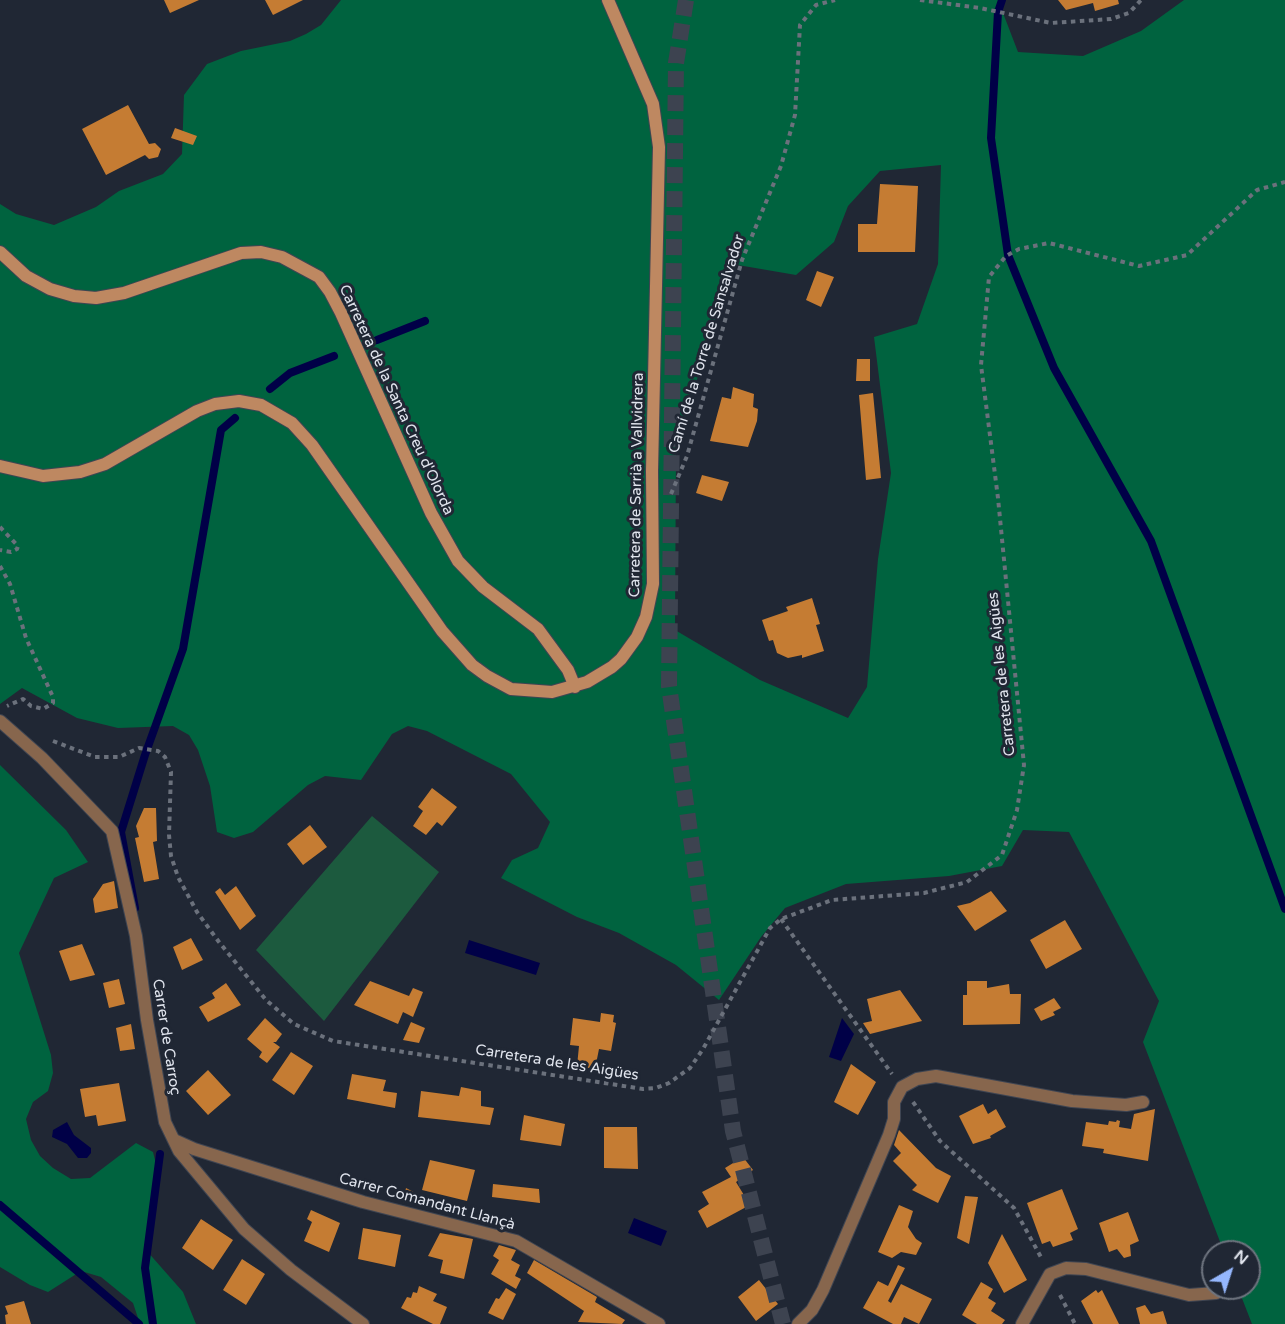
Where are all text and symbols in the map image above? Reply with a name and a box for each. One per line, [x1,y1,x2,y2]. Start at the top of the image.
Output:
street label: Camí de la Torre de Sansalvador [665,232,749,456]
street label: Carretera de la Santa Creu d'Olorda [335,282,457,518]
street label: Carretera de Sarrià a Vallvidrera [626,372,648,598]
street label: Carretera de les Aigües [984,591,1020,757]
street label: Carrer de Carroç [148,978,184,1096]
street label: Carretera de les Aigües [474,1041,640,1085]
street label: Carrer Comandant Llançà [337,1170,517,1234]
north arrow [1201,1240,1261,1300]
text: N [1230,1246,1252,1269]

